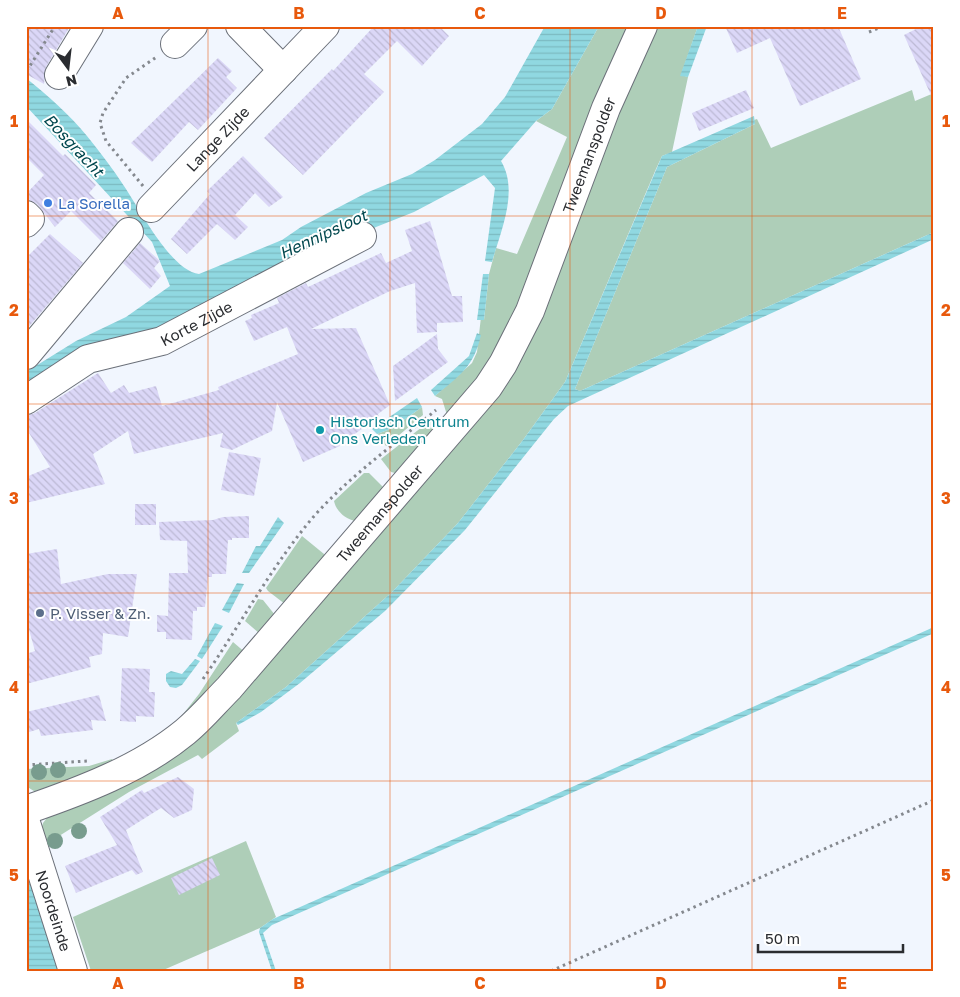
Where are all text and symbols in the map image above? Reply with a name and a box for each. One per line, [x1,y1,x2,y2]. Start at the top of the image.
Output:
text: A [112,3,124,23]
text: B [293,3,305,23]
text: C [474,3,486,23]
text: D [655,3,667,23]
text: E [837,3,847,23]
north arrow [42,42,92,92]
text: N [64,71,79,91]
street label: Tweemanspolder [558,94,619,216]
street label: Lange Zijde [182,102,253,175]
water label: Bosgracht [40,109,109,182]
text: 1 [10,111,18,131]
text: 1 [942,111,950,131]
place label: La Sorella [58,194,130,212]
marker: La Sorella [42,197,54,209]
water label: Hennipsloot [276,204,371,263]
street label: Korte Zijde [157,297,235,349]
text: 2 [9,300,19,320]
text: 2 [941,300,951,320]
place label: Historisch Centrum Ons Verleden [330,412,470,447]
marker: Historisch Centrum Ons Verleden [314,424,326,436]
street label: Tweemanspolder [333,461,427,566]
text: 3 [9,488,19,508]
text: 3 [941,488,951,508]
place label: P. Visser & Zn. [50,604,151,622]
marker: P. Visser & Zn. [34,607,46,619]
text: 4 [9,677,19,697]
text: 4 [941,677,951,697]
text: 5 [9,865,19,885]
text: 5 [941,865,951,885]
street label: Noordeinde [33,868,75,954]
scale bar [758,922,902,954]
text: 50 m [765,929,800,947]
text: A [112,973,124,993]
text: B [293,973,305,993]
text: C [474,973,486,993]
text: D [655,973,667,993]
text: E [837,973,847,993]

